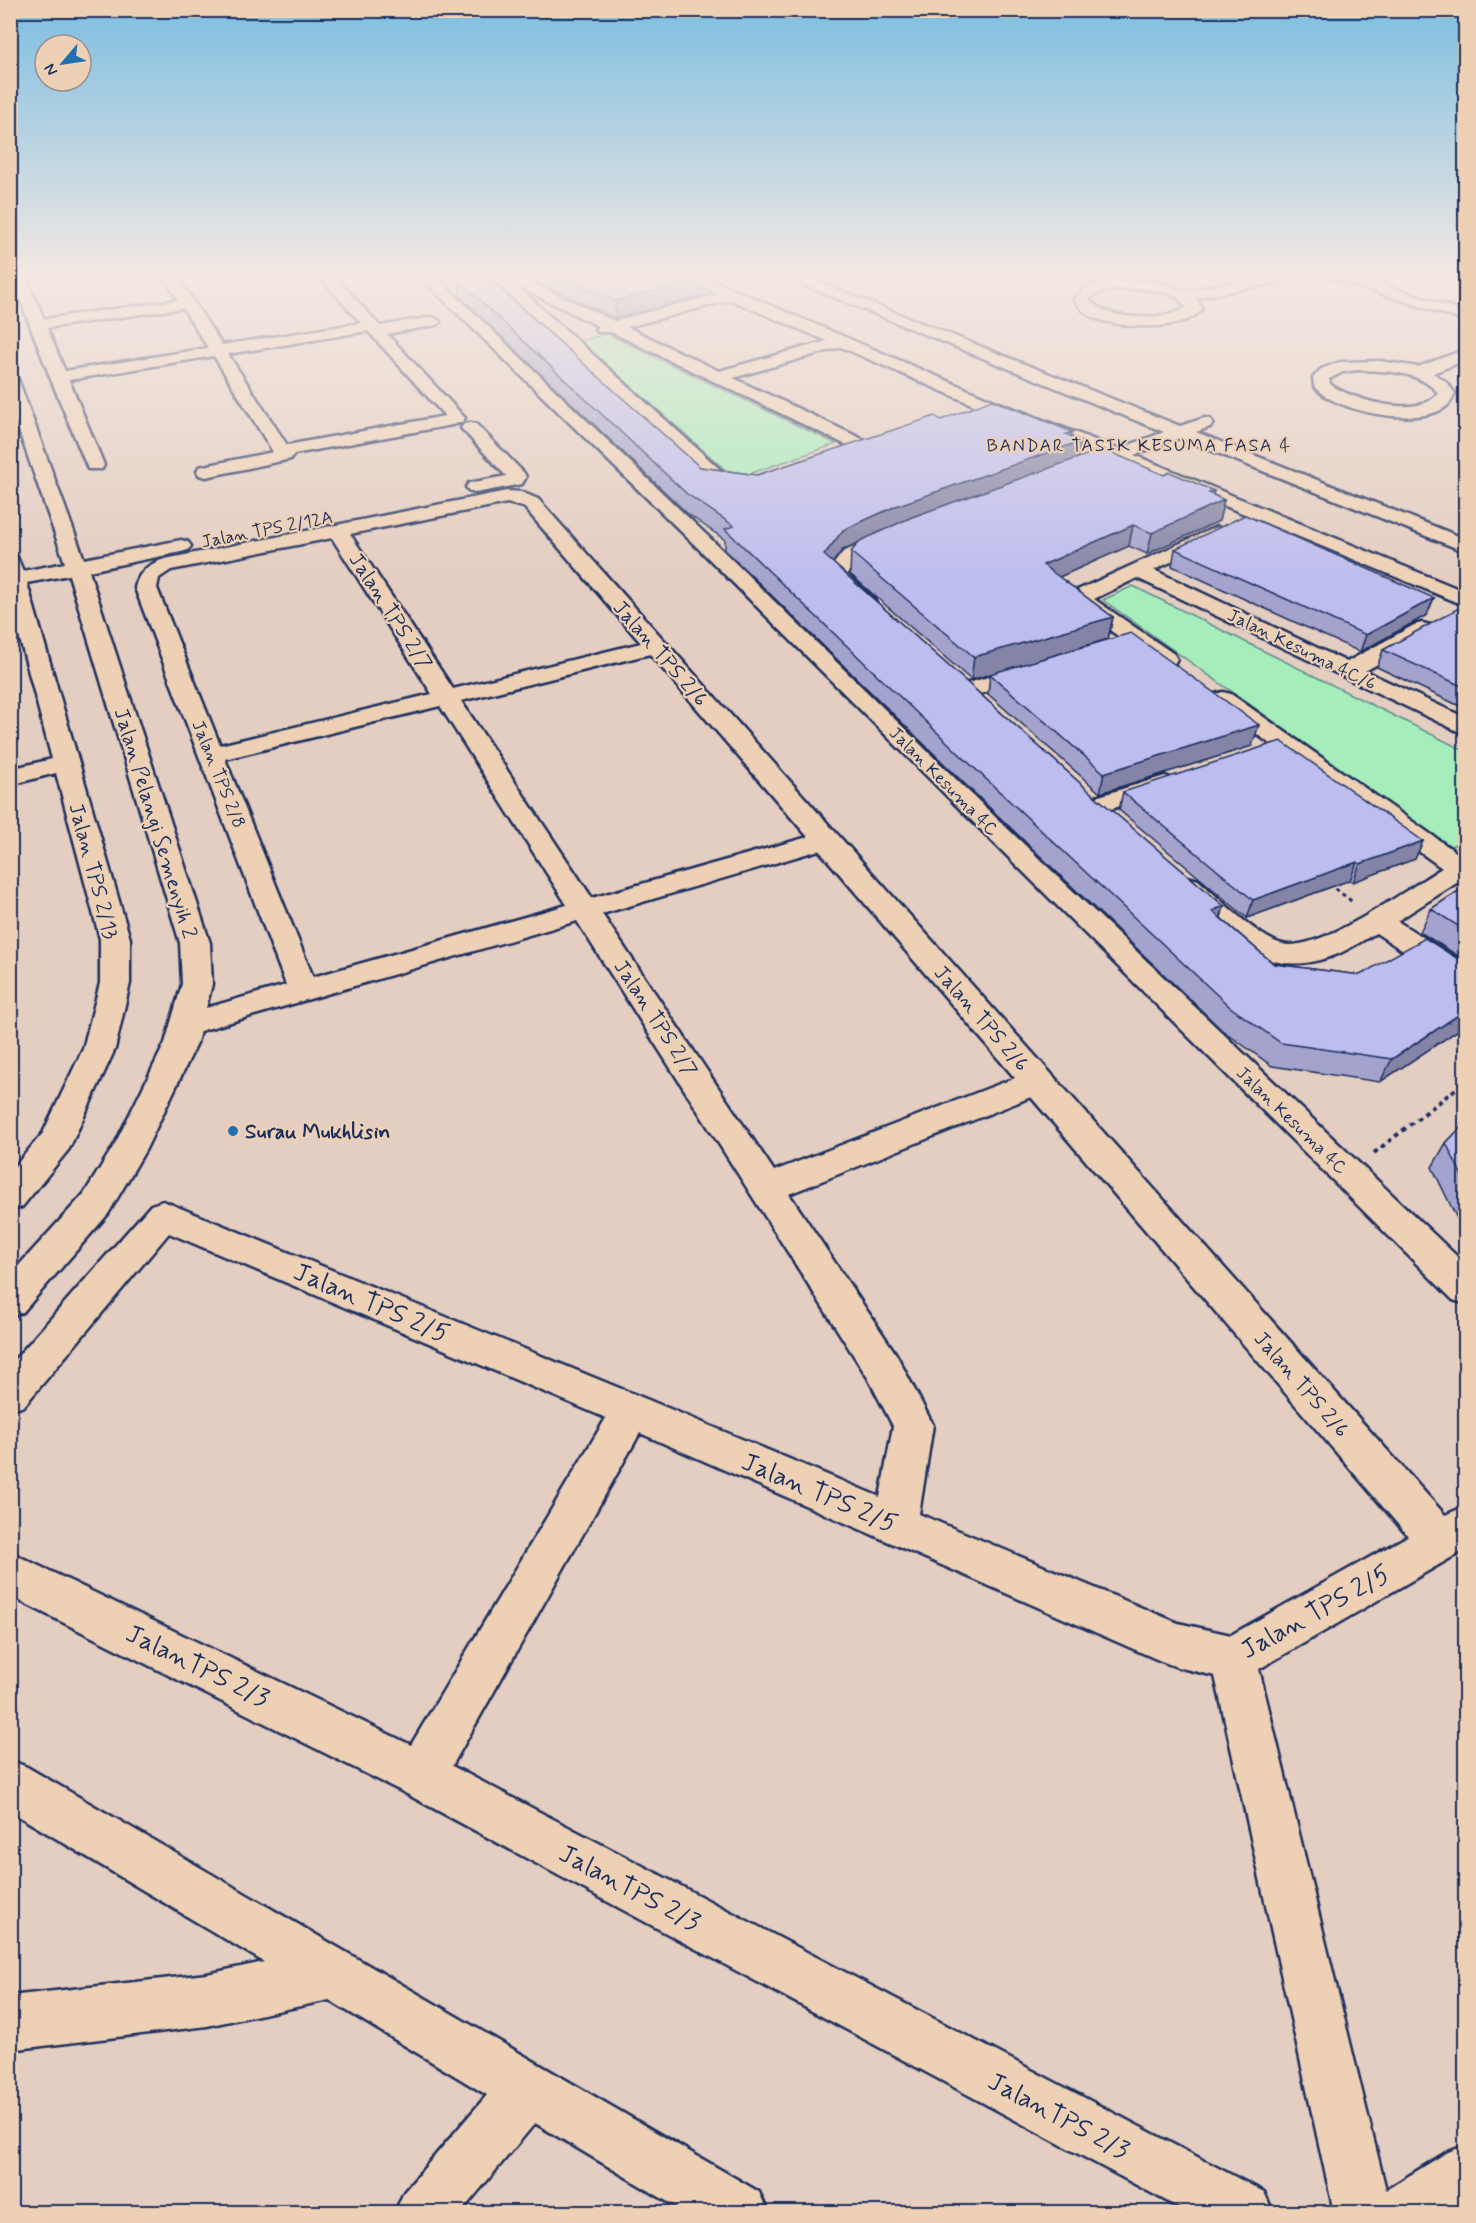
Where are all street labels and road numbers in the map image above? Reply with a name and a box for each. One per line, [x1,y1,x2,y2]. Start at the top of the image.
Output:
street label: Jalan TPS 2/12A [199,505,335,554]
street label: Jalan TPS 2/7 [342,548,439,676]
street label: Jalan TPS 2/6 [606,595,714,713]
street label: Jalan Kesuma 4C/6 [1223,603,1380,696]
street label: Jalan Pelangi Semenyih 2 [107,705,203,942]
street label: Jalan TPS 2/8 [186,717,251,832]
street label: Jalan Kesuma 4C [883,722,1003,842]
street label: Jalan TPS 2/13 [61,800,125,942]
street label: Jalan TPS 2/7 [607,955,704,1083]
street label: Jalan TPS 2/6 [927,960,1035,1078]
street label: Jalan Kesuma 4C [1231,1061,1352,1180]
street label: Jalan TPS 2/5 [288,1256,454,1352]
street label: Jalan TPS 2/6 [1247,1326,1355,1444]
street label: Jalan TPS 2/5 [736,1446,902,1542]
street label: Jalan TPS 2/5 [1235,1558,1397,1668]
street label: JalanTPS 2/3 [120,1618,275,1716]
street label: JalanTPS 2/3 [553,1837,706,1940]
street label: JalanTPS 2/3 [982,2065,1135,2168]

